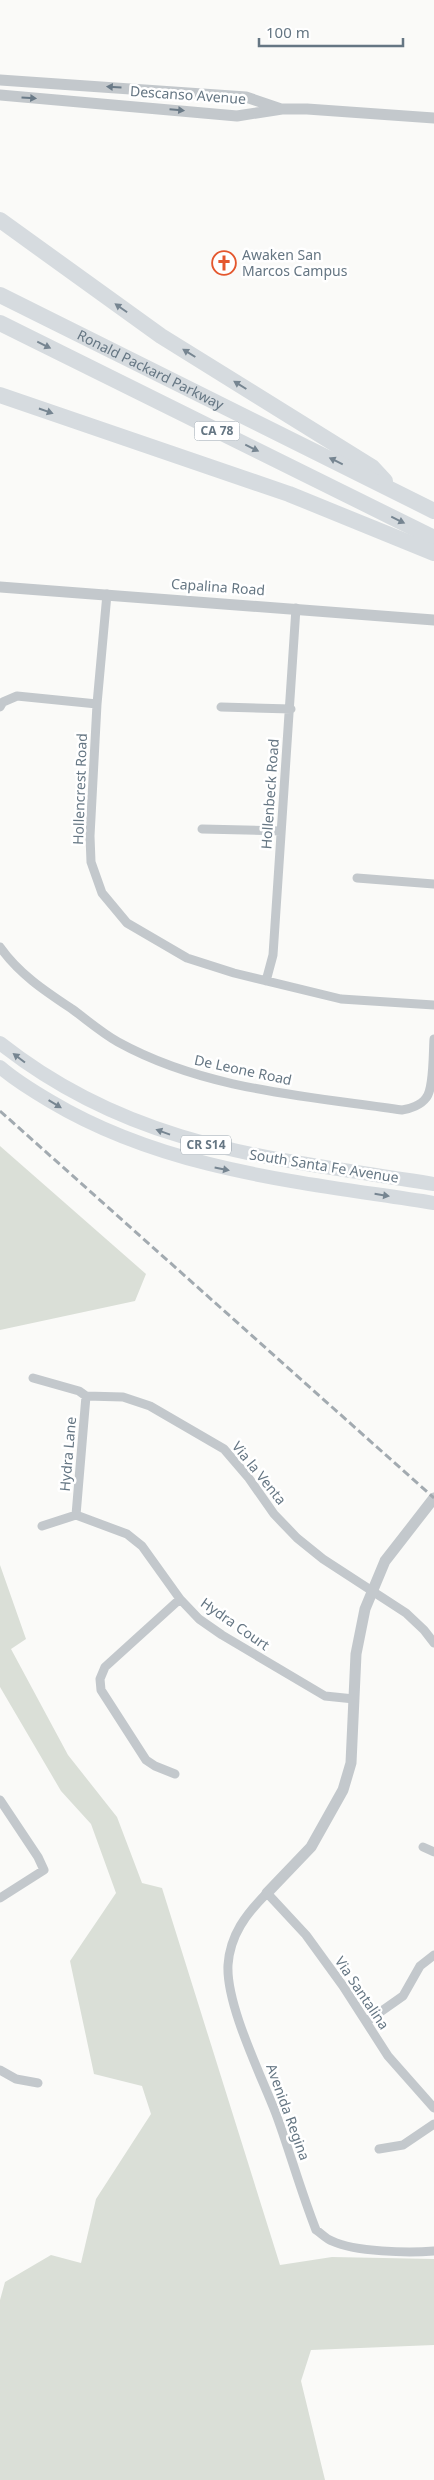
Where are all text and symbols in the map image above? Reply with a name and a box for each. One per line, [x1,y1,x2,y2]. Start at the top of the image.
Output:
scale bar [259,15,403,47]
text: 100 m [266,22,310,42]
street label: Descanso Avenue [129,81,247,108]
one-way arrow [105,82,121,90]
one-way arrow [22,94,38,102]
one-way arrow [169,107,185,115]
place label: Awaken San Marcos Campus [242,245,348,280]
church icon: Awaken San Marcos Campus [211,250,237,276]
one-way arrow [115,303,128,313]
street label: Ronald Packard Parkway [74,325,228,414]
one-way arrow [37,341,51,349]
one-way arrow [183,349,196,358]
one-way arrow [234,381,247,390]
one-way arrow [39,407,54,415]
road number: CA 78 [194,422,240,441]
one-way arrow [245,444,259,452]
one-way arrow [329,457,343,465]
one-way arrow [391,516,405,524]
street label: Capalina Road [170,574,266,599]
street label: Hollencrest Road [68,733,91,845]
street label: Hollenbeck Road [256,738,283,850]
street label: De Leone Road [193,1050,294,1089]
one-way arrow [12,1053,26,1063]
one-way arrow [48,1099,61,1108]
one-way arrow [155,1128,170,1136]
road number: CR S14 [181,1136,231,1154]
street label: South Santa Fe Avenue [248,1144,400,1187]
one-way arrow [214,1165,230,1173]
one-way arrow [375,1191,391,1199]
street label: Hydra Lane [55,1416,80,1492]
street label: Via la Venta [228,1437,291,1508]
street label: Hydra Court [197,1593,273,1654]
street label: Via Santalina [331,1952,394,2033]
street label: Avenida Regina [262,2061,315,2163]

